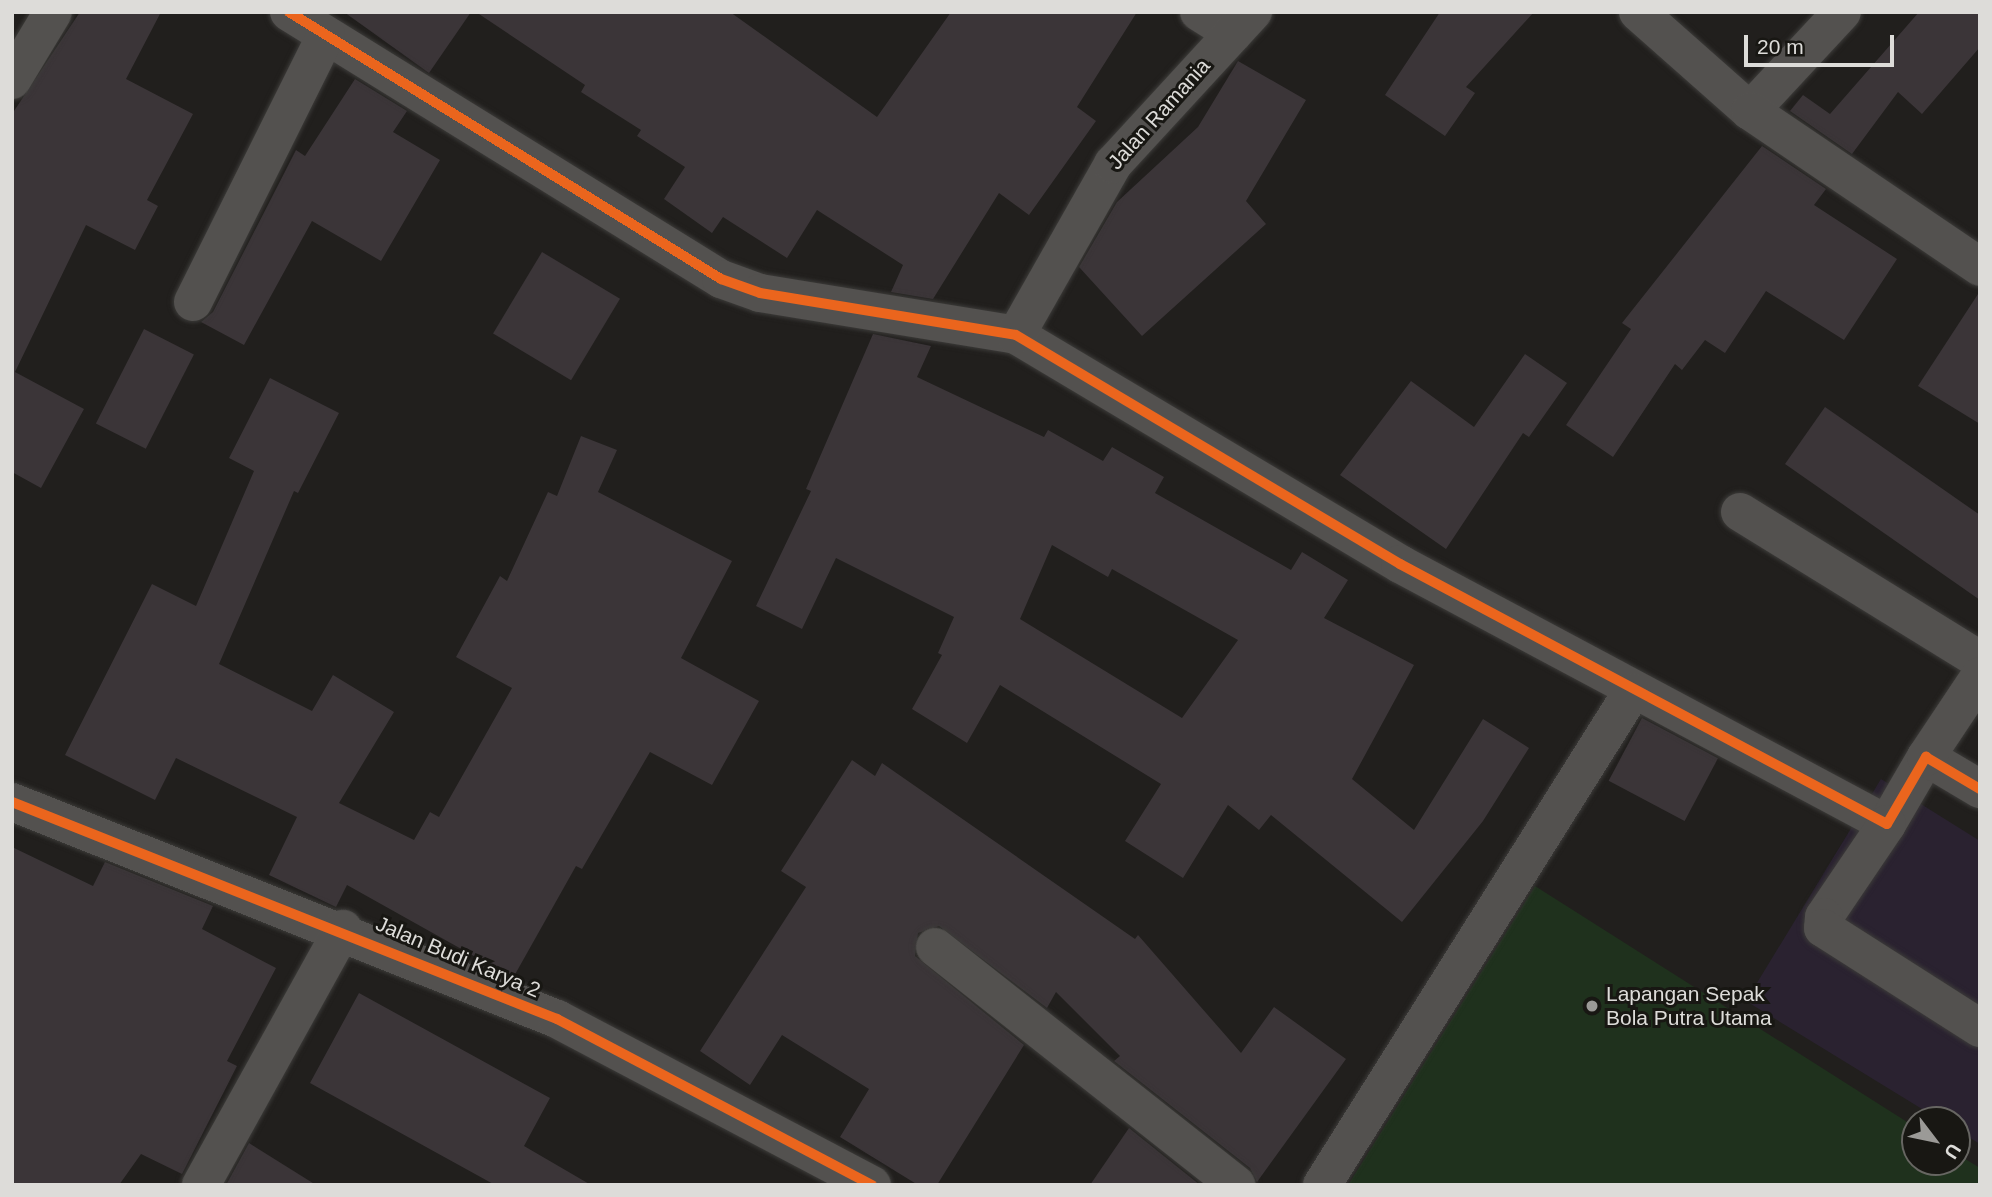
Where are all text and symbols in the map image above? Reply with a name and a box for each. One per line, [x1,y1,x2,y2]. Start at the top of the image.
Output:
scale bar [1747,21,1898,65]
text: 20 m [1757,35,1804,58]
street label: Jalan Ramania [1103,54,1215,174]
street label: Jalan Budi Karya 2 [372,911,544,1003]
place label: Lapangan Sepak Bola Putra Utama [1606,981,1772,1031]
marker: Lapangan Sepak Bola Putra Utama [1584,998,1600,1014]
north arrow [1901,1106,1971,1176]
text: U [1940,1140,1965,1163]

